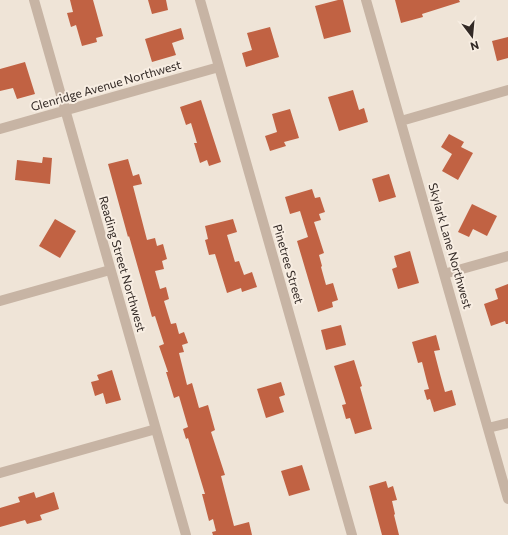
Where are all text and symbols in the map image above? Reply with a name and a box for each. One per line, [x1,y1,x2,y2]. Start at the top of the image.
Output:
north arrow [452,16,492,56]
text: N [469,39,481,53]
street label: Glenridge Avenue Northwest [29,57,183,113]
street label: Skylark Lane Northwest [426,181,476,310]
street label: Reading Street Northwest [97,194,149,333]
street label: Pinetree Street [271,222,307,305]

